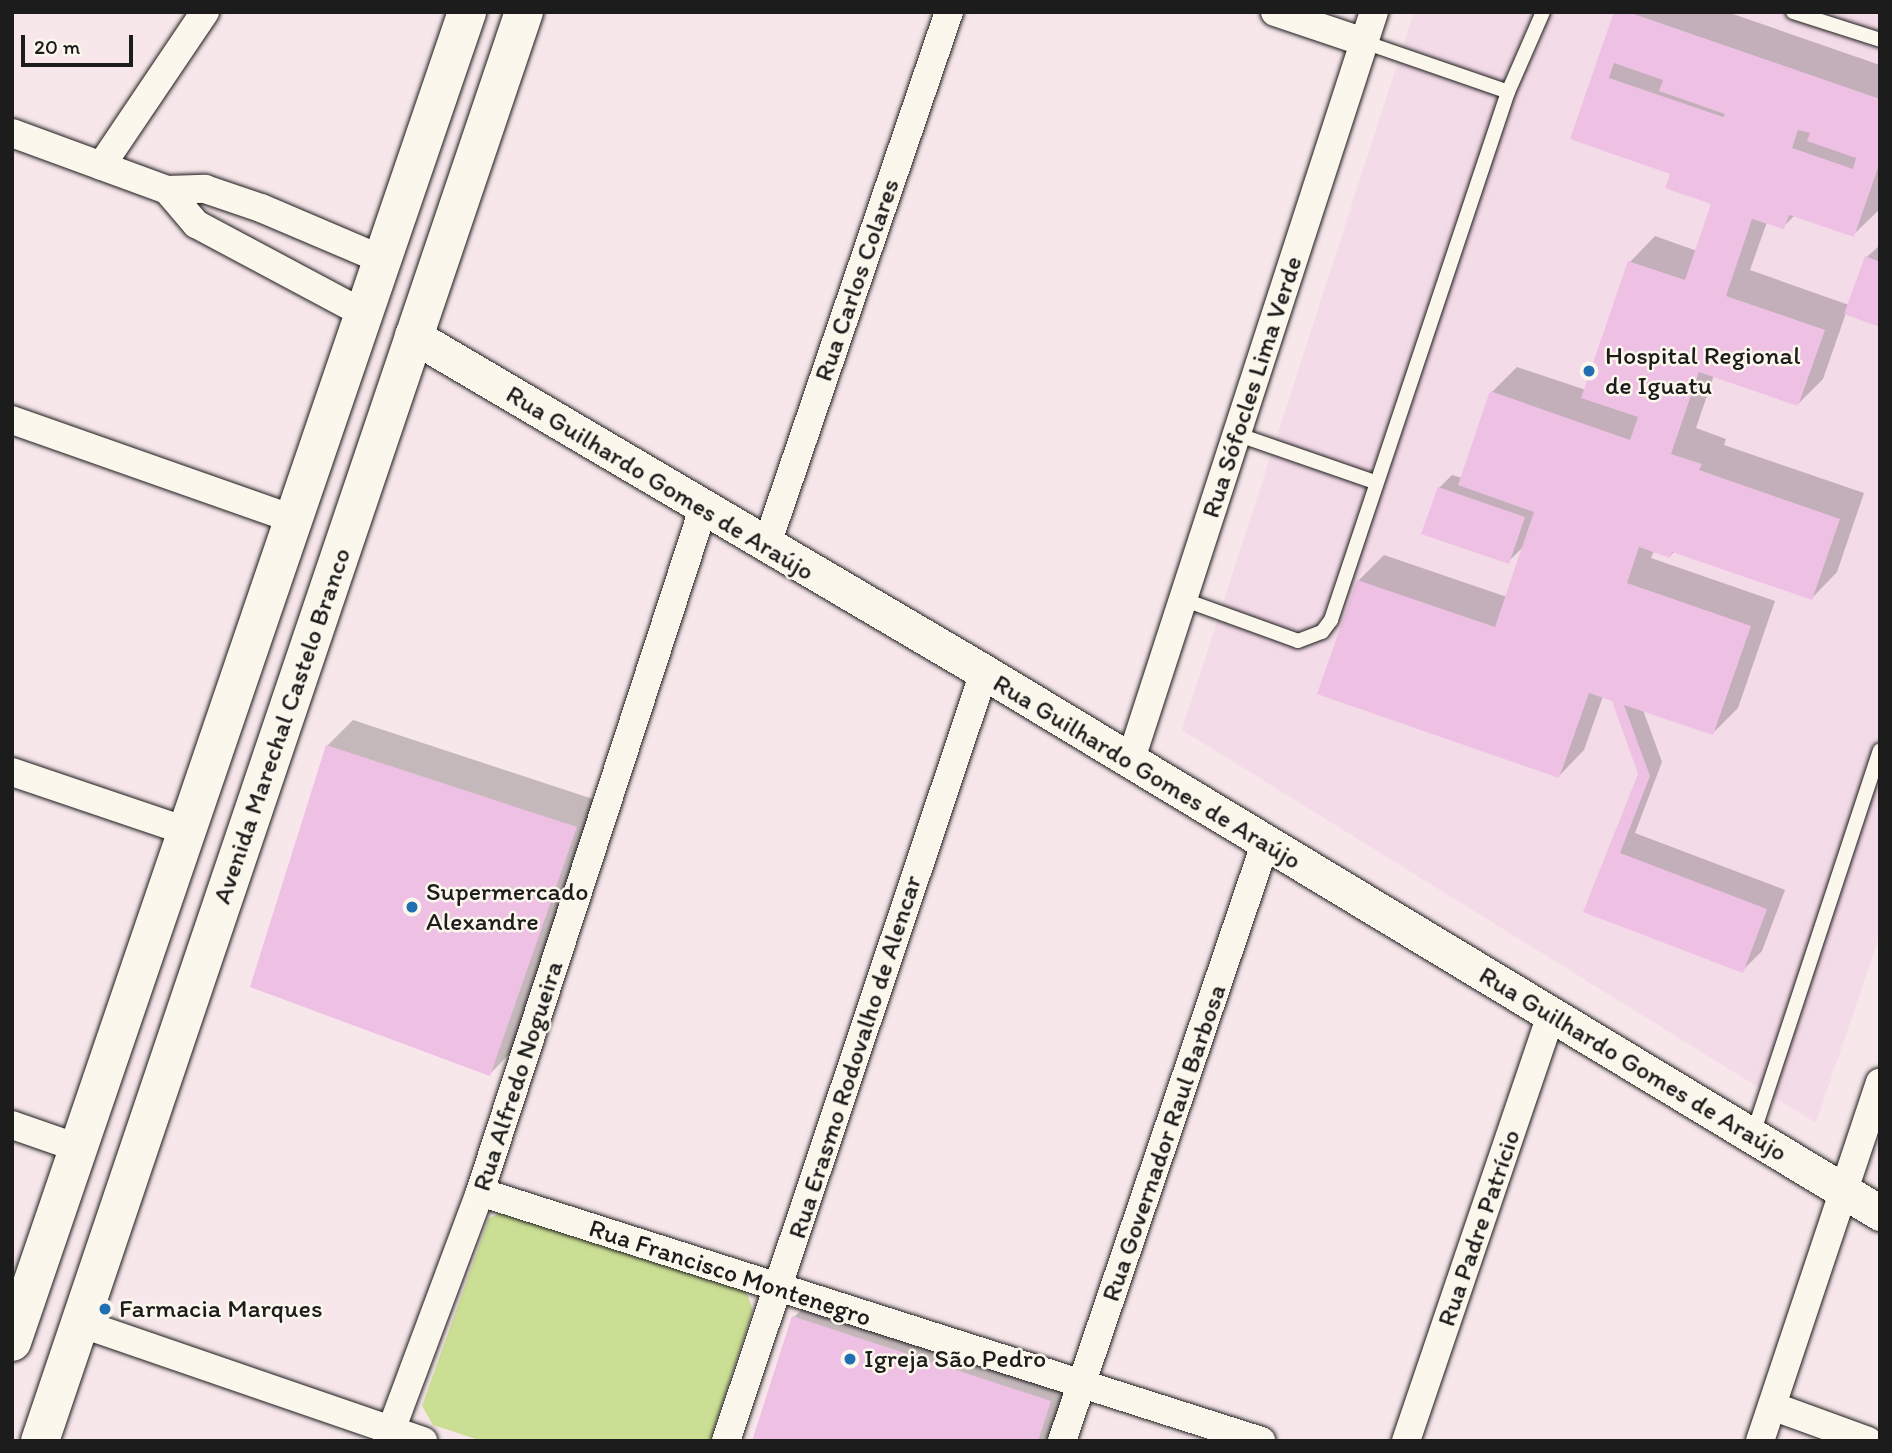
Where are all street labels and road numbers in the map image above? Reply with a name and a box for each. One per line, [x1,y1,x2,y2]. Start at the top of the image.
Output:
street label: Rua Carlos Colares [808,175,906,385]
street label: Rua Sófocles Lima Verde [1195,253,1309,521]
street label: Rua Guilhardo Gomes de Araújo [500,378,820,588]
street label: Avenida Marechal Castelo Branco [206,544,358,908]
street label: Rua Guilhardo Gomes de Araújo [987,667,1307,877]
street label: Rua Erasmo Rodovalho de Alencar [781,872,929,1242]
street label: Rua Alfredo Nogueira [466,958,570,1194]
street label: Rua Guilhardo Gomes de Araújo [1473,959,1793,1169]
street label: Rua Governador Raul Barbosa [1095,980,1233,1306]
street label: Rua Padre Patrício [1431,1126,1527,1330]
street label: Rua Francisco Montenegro [585,1213,875,1333]

